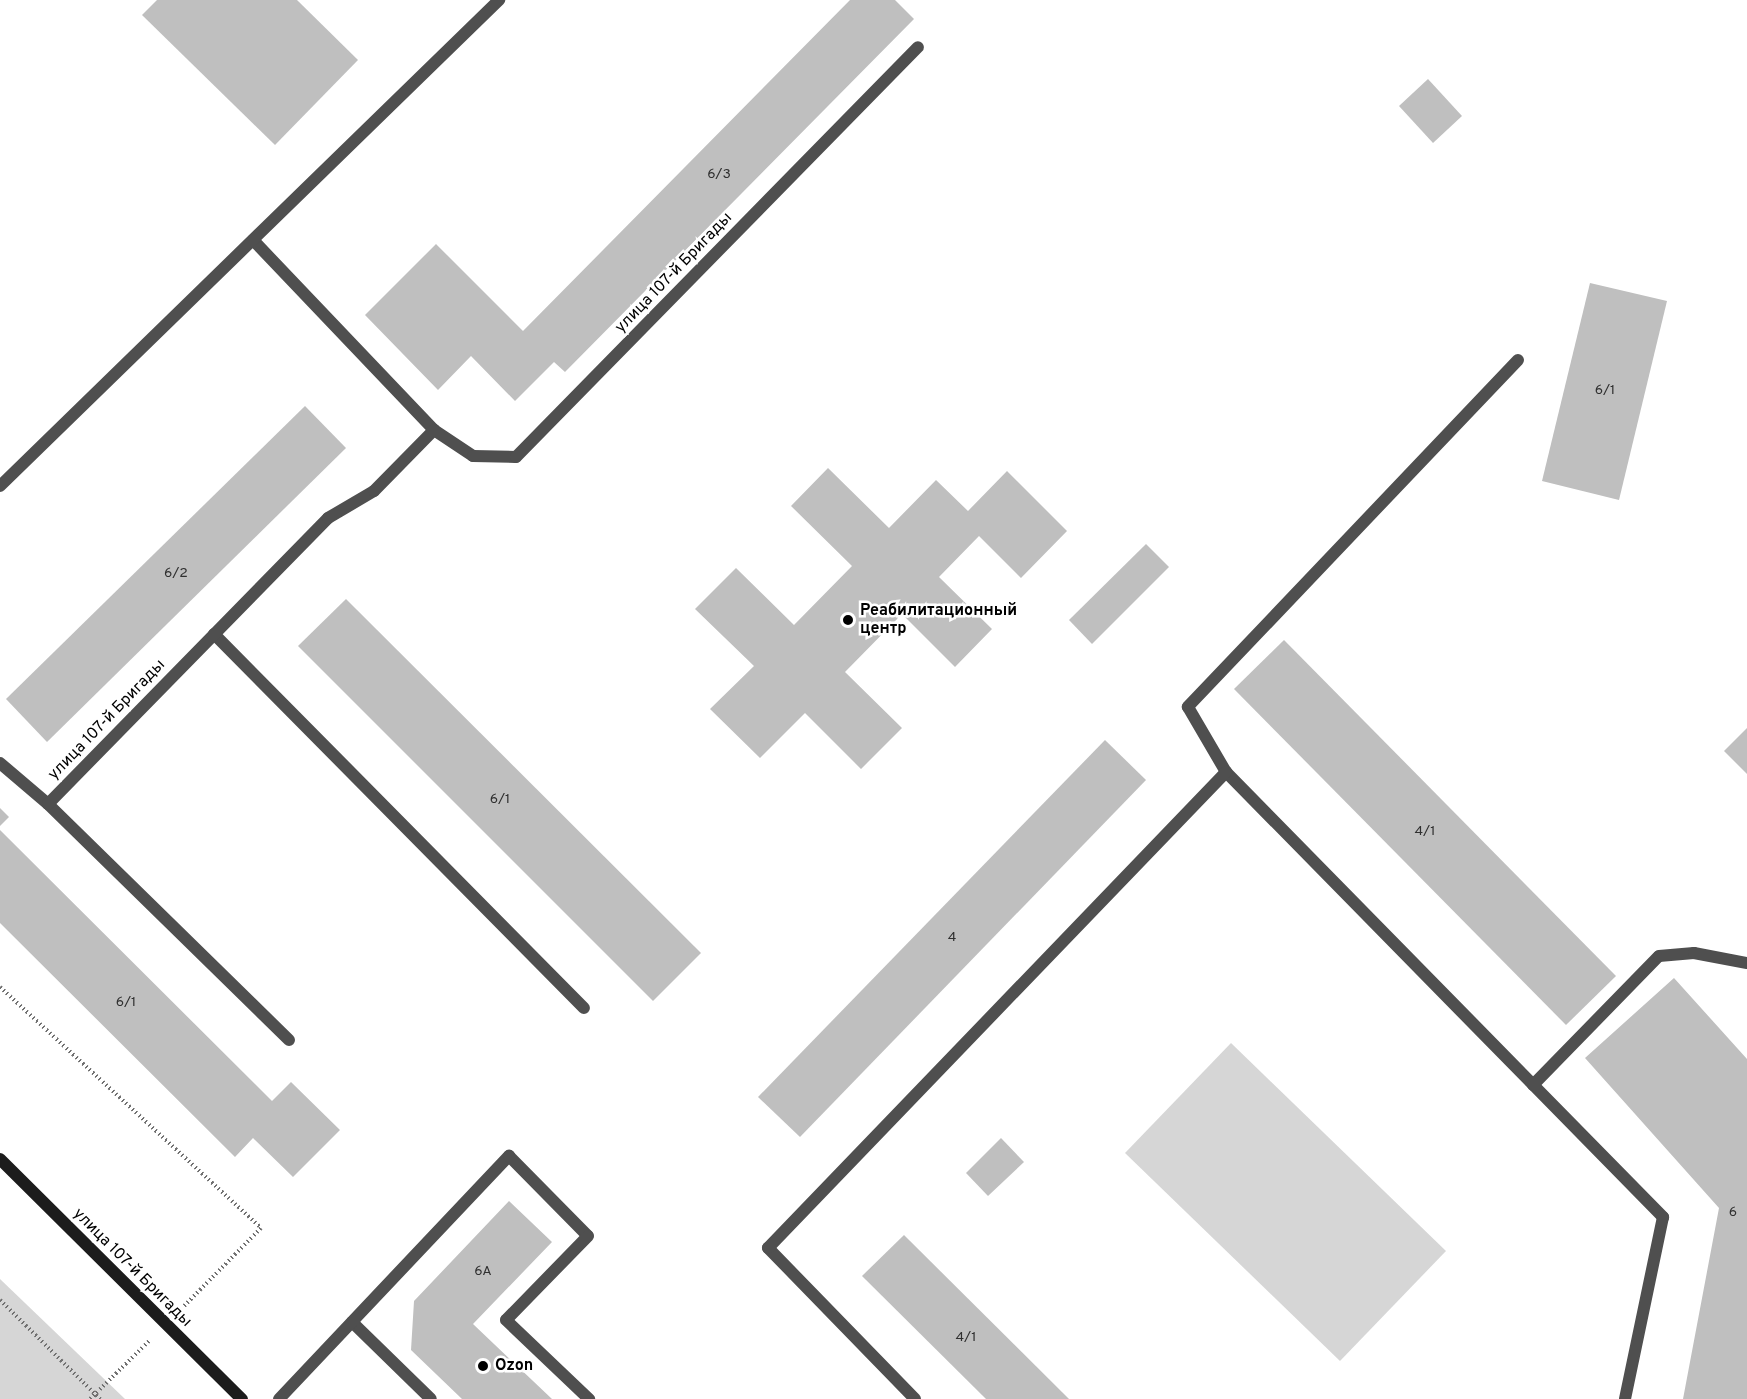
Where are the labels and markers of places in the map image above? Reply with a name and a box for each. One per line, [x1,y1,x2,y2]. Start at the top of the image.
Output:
place label: Реабилитационный центр [860,601,1017,639]
marker: Реабилитационный центр [841,613,855,627]
place label: Ozon [495,1356,533,1376]
marker: Ozon [476,1359,490,1373]

